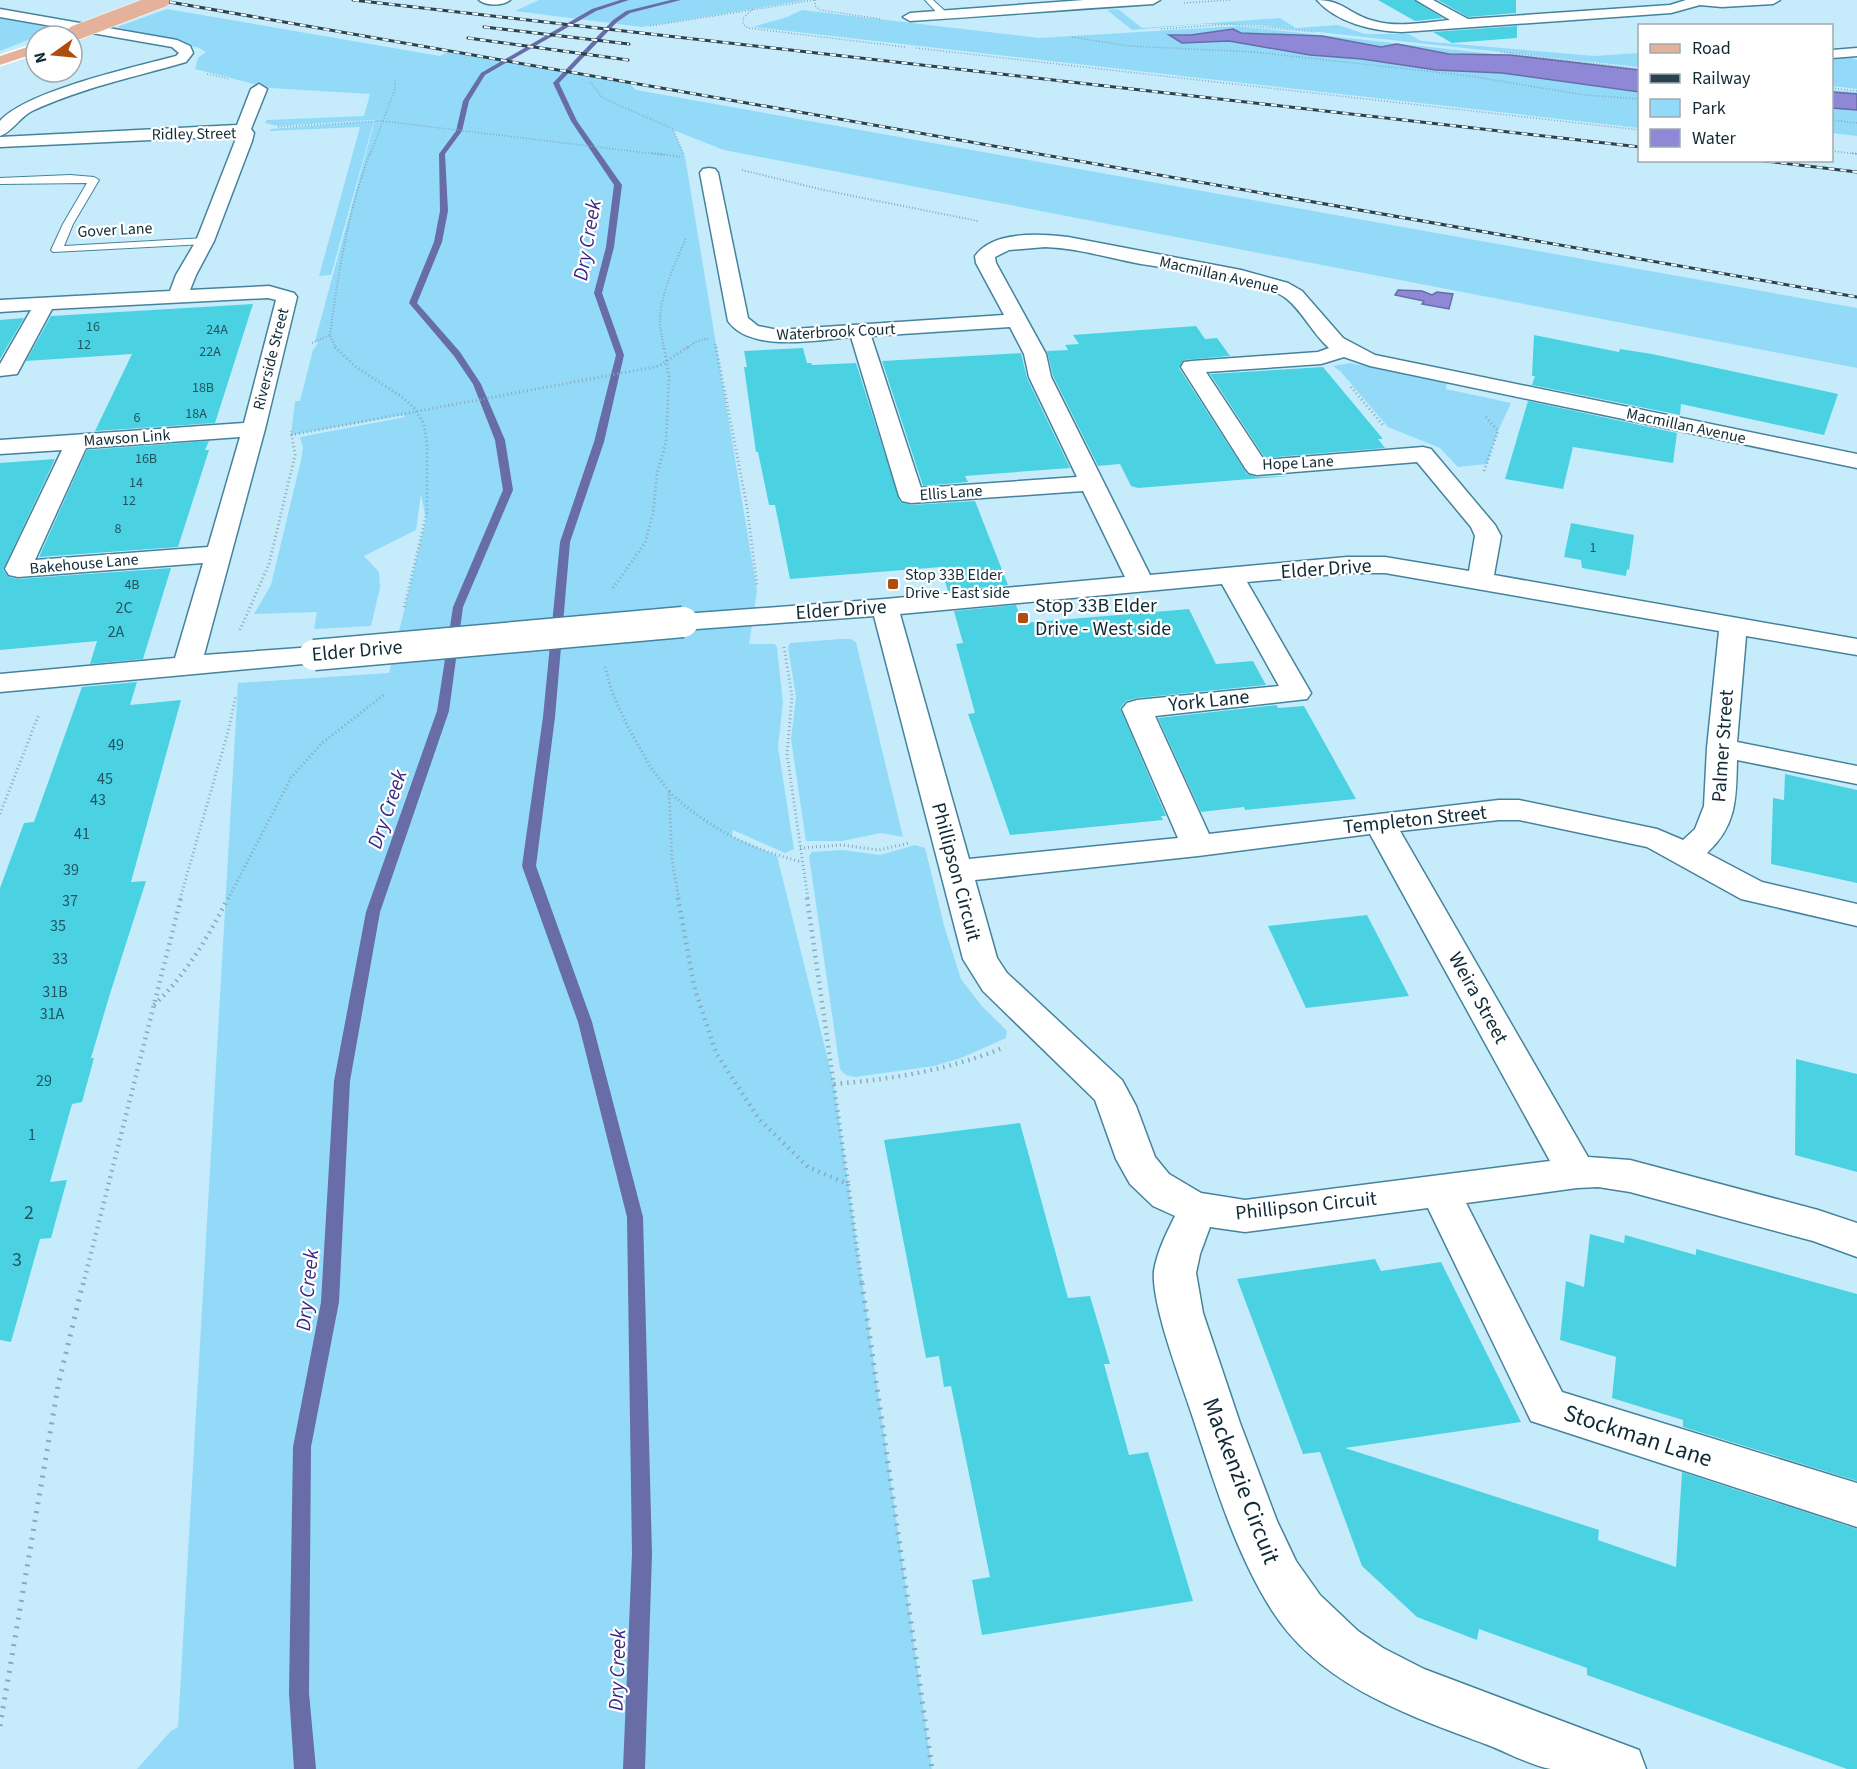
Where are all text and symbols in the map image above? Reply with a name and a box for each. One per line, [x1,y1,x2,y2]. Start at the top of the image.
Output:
north arrow [24,24,84,84]
legend [1638,24,1833,162]
text: Road [1692,36,1731,61]
text: N [28,50,52,66]
text: Railway [1692,66,1751,91]
text: Park [1692,96,1726,121]
street label: Ridley Street [151,122,237,146]
text: Water [1692,126,1736,151]
water label: Dry Creek [565,196,609,283]
street label: Gover Lane [77,217,153,243]
street label: Macmillan Avenue [1157,251,1281,299]
street label: Riverside Street [248,305,294,412]
house number: 16 [86,317,100,337]
street label: Waterbrook Court [776,318,897,346]
house number: 24A [206,320,228,340]
house number: 12 [77,335,91,355]
house number: 22A [199,342,221,362]
house number: 18B [192,378,214,398]
street label: Macmillan Avenue [1624,403,1748,449]
house number: 18A [185,404,207,424]
house number: 6 [134,408,141,428]
street label: Mawson Link [83,424,171,452]
house number: 16B [135,449,157,469]
street label: Hope Lane [1262,450,1334,476]
house number: 14 [129,473,143,493]
street label: Ellis Lane [919,480,983,506]
house number: 12 [122,491,136,511]
house number: 8 [115,519,122,539]
house number: 1 [1590,538,1597,558]
street label: Bakehouse Lane [28,548,140,580]
street label: Elder Drive [1280,552,1372,586]
place label: Stop 33B Elder Drive - East side [905,564,1010,604]
house number: 4B [124,575,140,595]
marker: Stop 33B Elder Drive - East side [886,577,900,591]
place label: Stop 33B Elder Drive - West side [1035,592,1171,643]
street label: Elder Drive [795,593,887,627]
house number: 2C [115,597,133,619]
marker: Stop 33B Elder Drive - West side [1016,611,1030,625]
house number: 2A [108,621,125,643]
street label: Elder Drive [310,633,404,669]
street label: York Lane [1166,683,1251,719]
street label: Palmer Street [1705,688,1741,803]
house number: 49 [108,734,124,756]
water label: Dry Creek [359,764,415,853]
house number: 45 [97,768,113,790]
house number: 43 [90,789,106,811]
street label: Templeton Street [1342,799,1488,841]
street label: Phillipson Circuit [924,800,988,945]
house number: 41 [74,823,90,845]
house number: 39 [63,859,79,881]
house number: 37 [62,890,78,912]
house number: 35 [50,915,66,937]
street label: Weira Street [1441,947,1515,1049]
house number: 33 [52,948,68,970]
house number: 31B [42,981,68,1003]
house number: 31A [40,1003,65,1025]
house number: 29 [36,1070,52,1092]
house number: 1 [28,1124,36,1146]
street label: Phillipson Circuit [1234,1185,1378,1227]
house number: 2 [24,1199,34,1227]
house number: 3 [12,1246,22,1274]
water label: Dry Creek [288,1247,326,1332]
street label: Mackenzie Circuit [1193,1393,1289,1569]
street label: Stockman Lane [1559,1395,1717,1477]
water label: Dry Creek [601,1627,633,1712]

